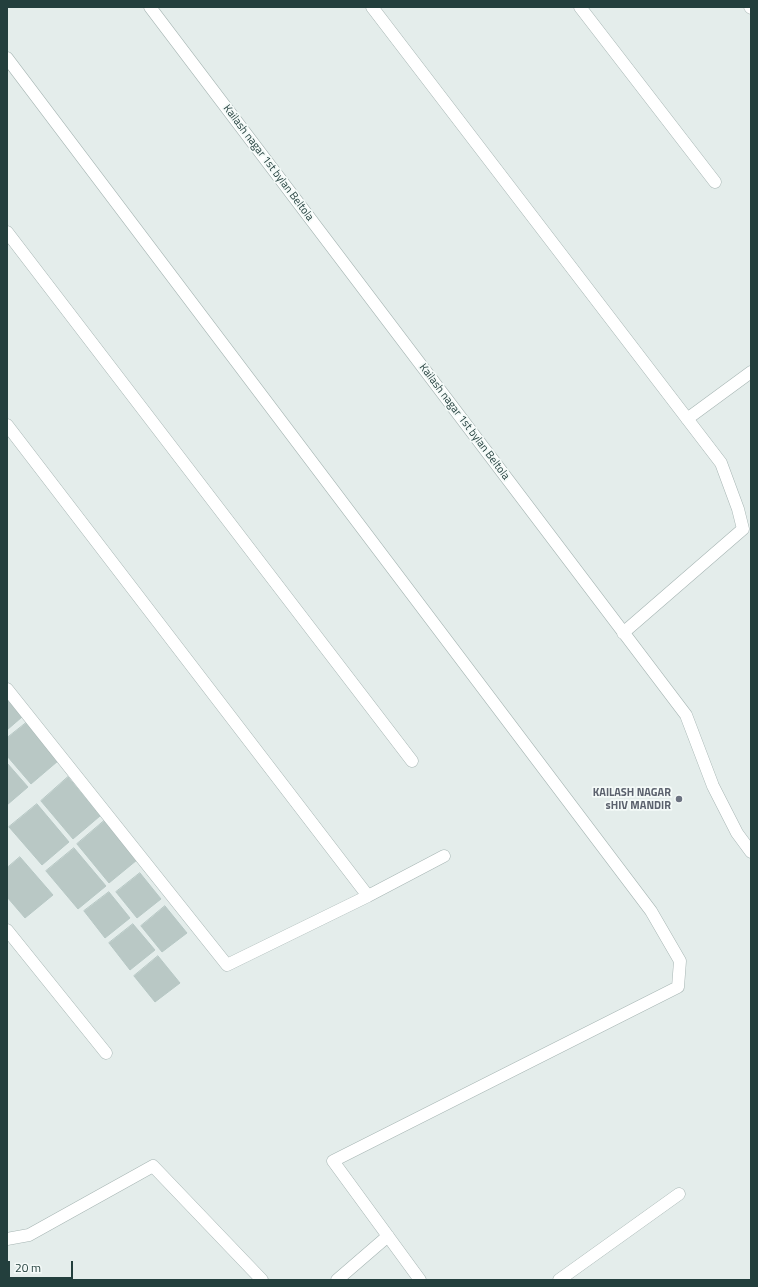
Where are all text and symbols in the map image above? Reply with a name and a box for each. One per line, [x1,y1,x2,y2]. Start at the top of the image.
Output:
street label: Kailash nagar 1st bylan Beltola [220,102,316,224]
street label: Kailash nagar 1st bylan Beltola [416,361,512,483]
place label: KAILASH NAGAR sHIV MANDIR [593,786,671,812]
marker: KAILASH NAGAR sHIV MANDIR [674,794,684,804]
scale bar [10,1253,75,1279]
text: 20 m [15,1258,41,1277]

